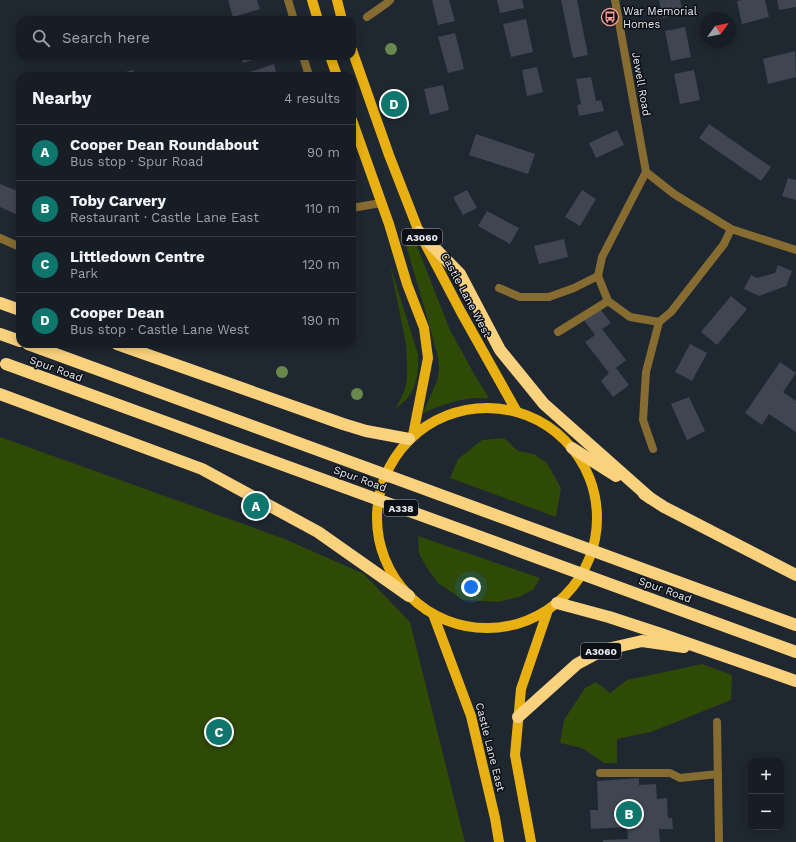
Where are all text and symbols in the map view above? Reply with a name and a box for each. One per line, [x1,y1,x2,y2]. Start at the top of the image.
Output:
place label: War Memorial Homes [623,5,698,31]
bus stop icon: War Memorial Homes [600,7,620,27]
north arrow [700,12,736,48]
search box [16,16,356,60]
icon: search [30,27,52,49]
text: Search here [62,29,150,47]
street label: Jewell Road [629,51,653,117]
text: Nearby [32,88,91,108]
pin: D [381,89,407,119]
text: 4 results [284,91,340,106]
text: Cooper Dean Roundabout [70,136,259,154]
text: A [41,145,49,160]
text: 90 m [307,145,340,160]
text: Bus stop · Spur Road [70,154,203,169]
text: Toby Carvery [70,192,166,210]
text: B [41,201,49,216]
text: 110 m [305,201,340,216]
text: Restaurant · Castle Lane East [70,210,259,225]
road number: A3060 [402,229,442,245]
text: Littledown Centre [70,248,205,266]
street label: Castle Lane West [438,250,494,340]
text: C [41,257,49,272]
text: 120 m [302,257,340,272]
text: Park [70,266,98,281]
text: Cooper Dean [70,304,164,322]
text: D [40,313,50,328]
text: 190 m [302,313,340,328]
text: Bus stop · Castle Lane West [70,322,249,337]
street label: Spur Road [28,353,84,385]
street label: Spur Road [332,463,388,495]
pin: A [243,491,269,521]
road number: A338 [384,500,418,516]
street label: Spur Road [637,574,693,606]
your location [461,577,481,597]
road number: A3060 [581,643,621,659]
street label: Castle Lane East [473,701,507,793]
pin: C [206,717,232,747]
map controls [748,758,784,830]
button: + [748,758,784,794]
button: − [748,794,784,830]
pin: B [616,799,642,829]

